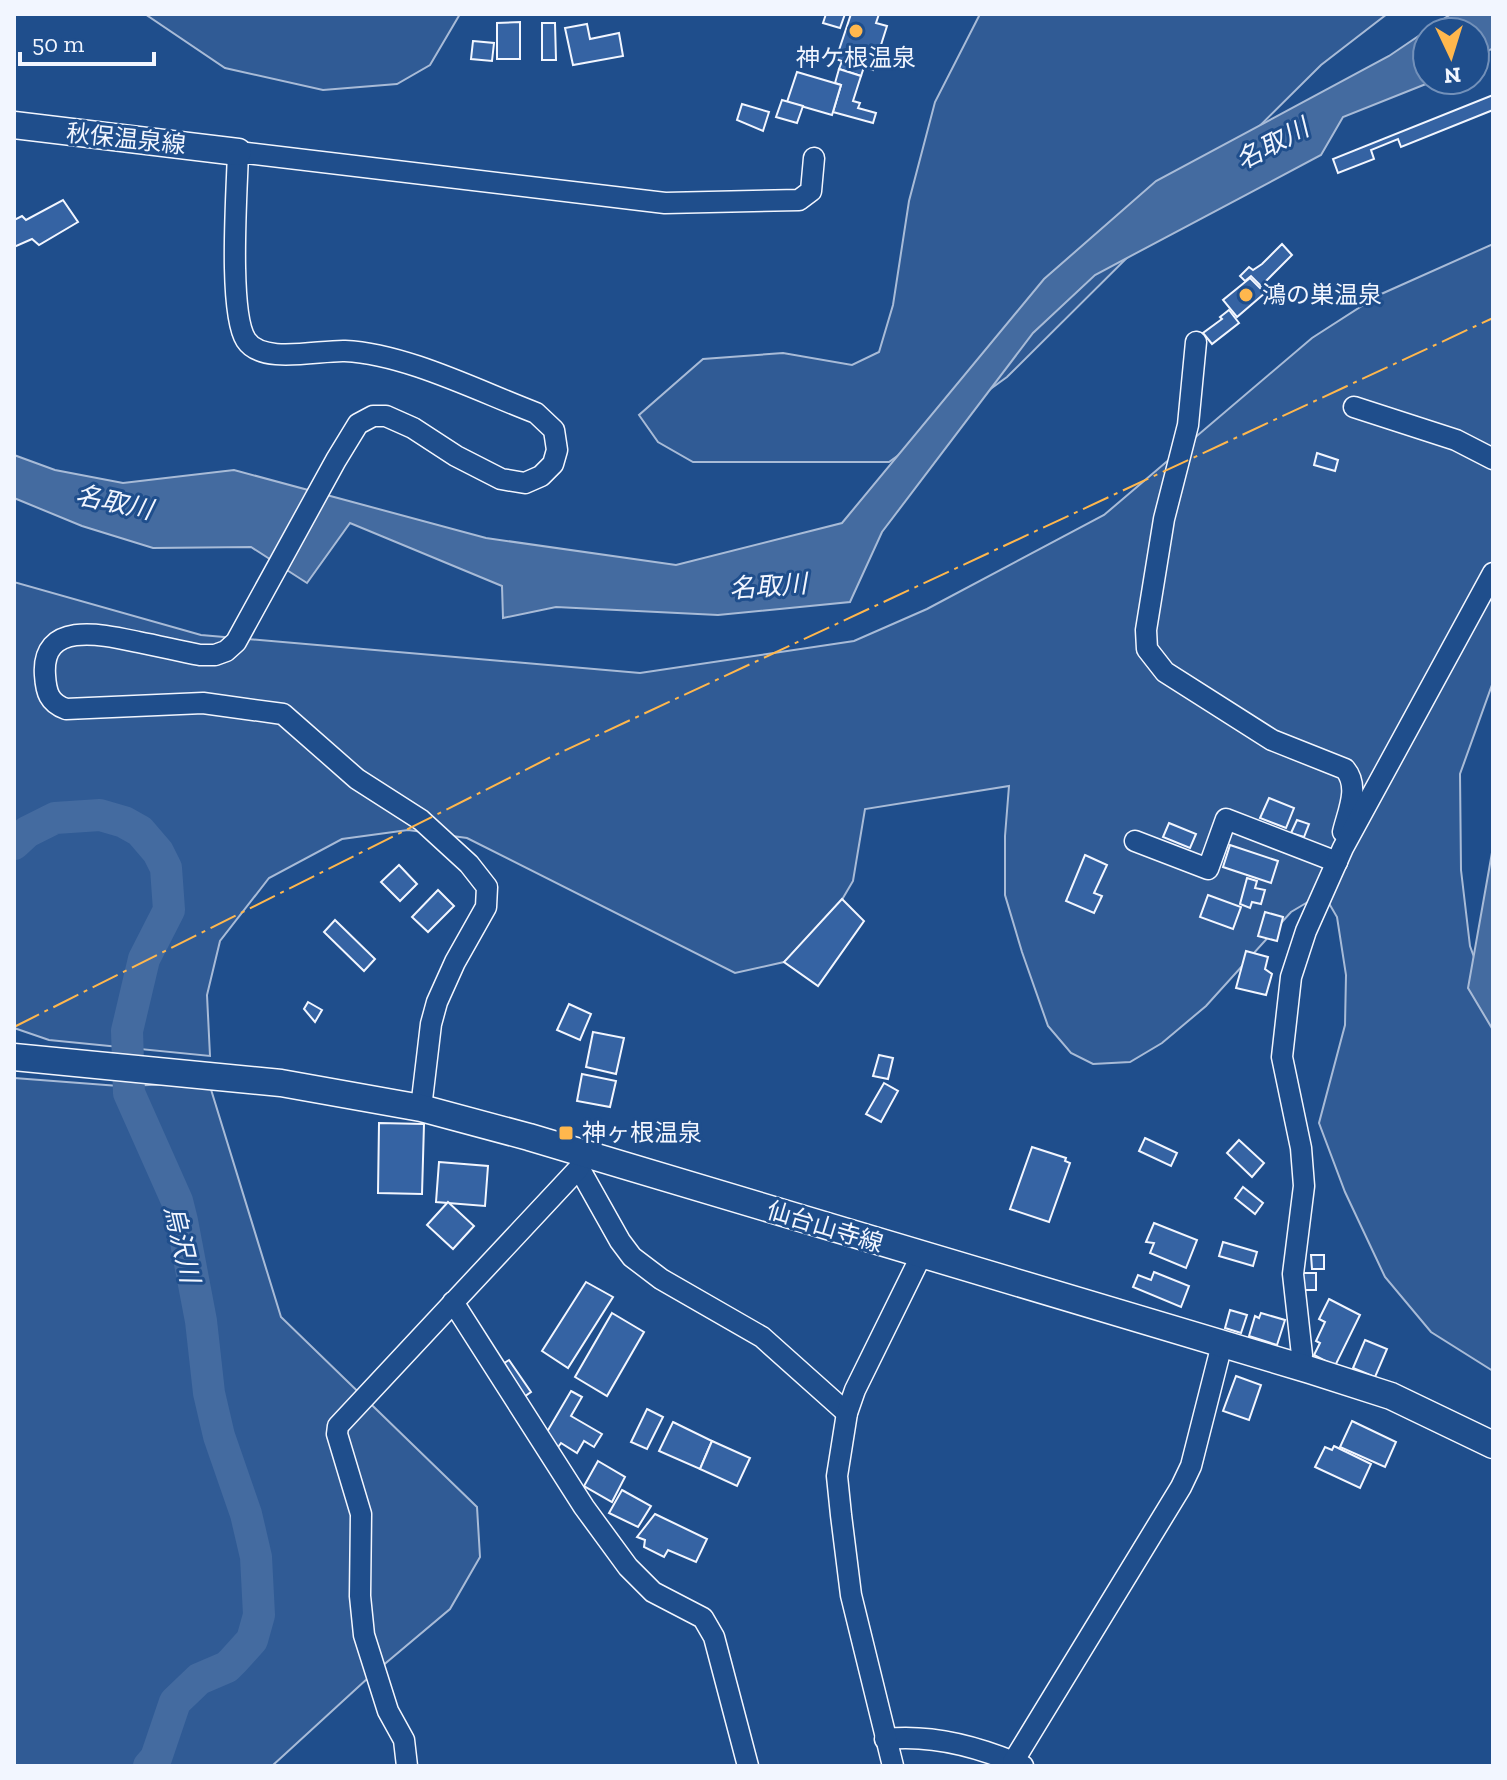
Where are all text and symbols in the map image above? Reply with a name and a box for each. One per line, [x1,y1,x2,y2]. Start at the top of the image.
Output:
scale bar [20,16,154,66]
north arrow [1411,16,1491,96]
marker: 神ケ根温泉 [847,22,865,40]
text: 50 m [32,29,85,58]
place label: 神ケ根温泉 [796,43,916,72]
text: N [1443,61,1462,90]
water label: 名取川 [1230,110,1317,176]
street label: 秋保温泉線 [65,118,187,159]
place label: 鴻の巣温泉 [1262,280,1382,309]
marker: 鴻の巣温泉 [1237,286,1255,304]
water label: 名取川 [73,478,158,526]
water label: 名取川 [728,567,811,605]
place label: 神ヶ根温泉 [582,1118,702,1147]
marker: 神ヶ根温泉 [557,1124,575,1142]
street label: 仙台山寺線 [764,1195,887,1258]
water label: 烏沢川 [158,1202,207,1289]

